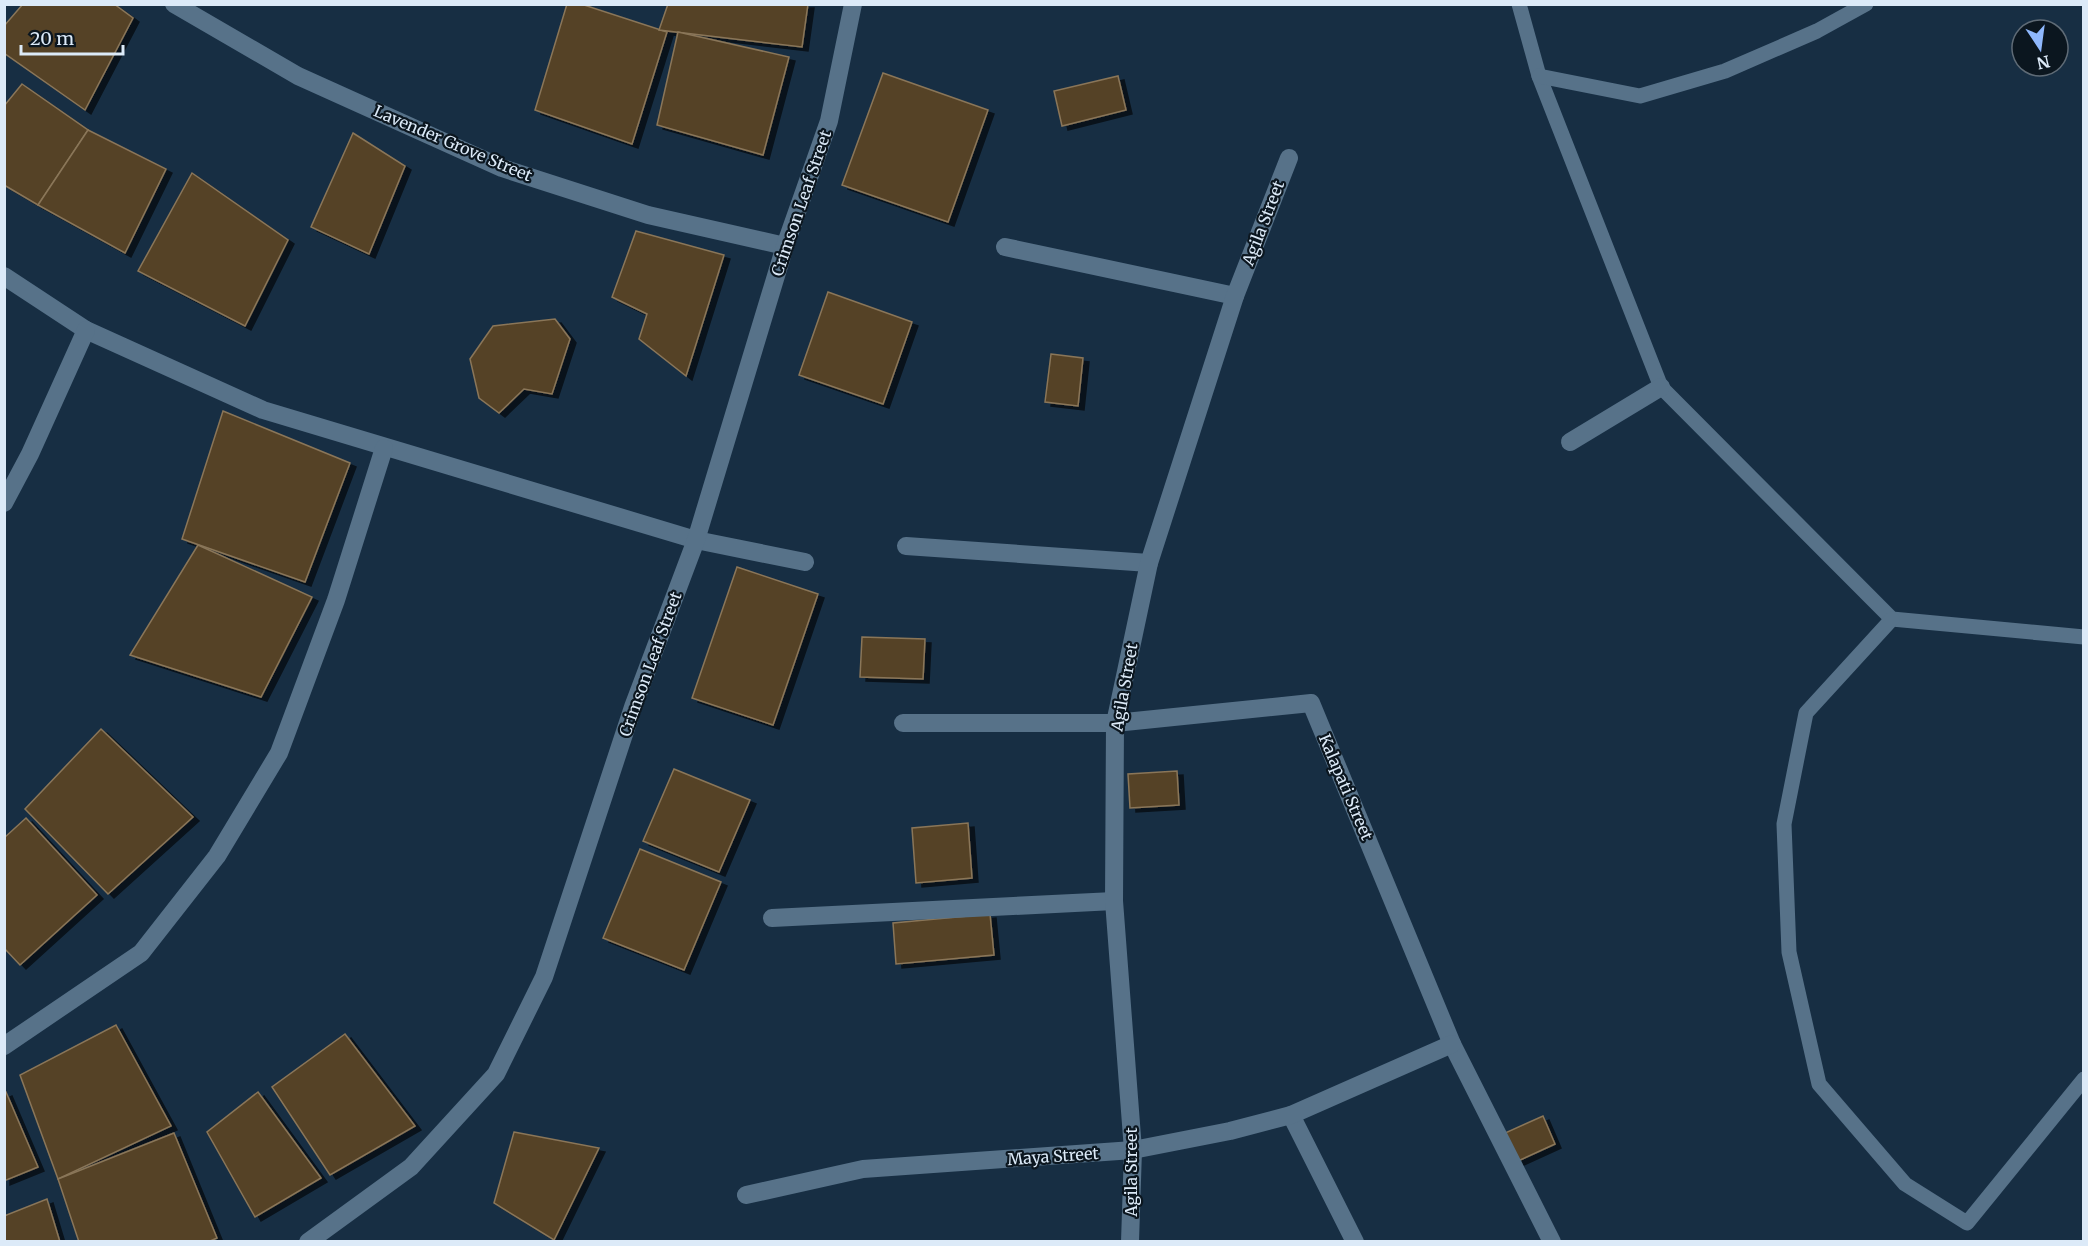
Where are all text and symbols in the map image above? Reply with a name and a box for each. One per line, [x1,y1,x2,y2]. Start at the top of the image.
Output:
scale bar [21,18,123,56]
north arrow [2010,18,2070,78]
text: 20 m [30,27,74,50]
text: N [2035,51,2052,74]
street label: Lavender Grove Street [371,101,536,186]
street label: Crimson Leaf Street [767,127,836,278]
street label: Agila Street [1237,177,1289,269]
street label: Crimson Leaf Street [614,588,686,739]
street label: Agila Street [1106,641,1142,734]
street label: Kalapati Street [1315,731,1378,844]
street label: Agila Street [1121,1127,1141,1218]
street label: Maya Street [1007,1143,1100,1169]

